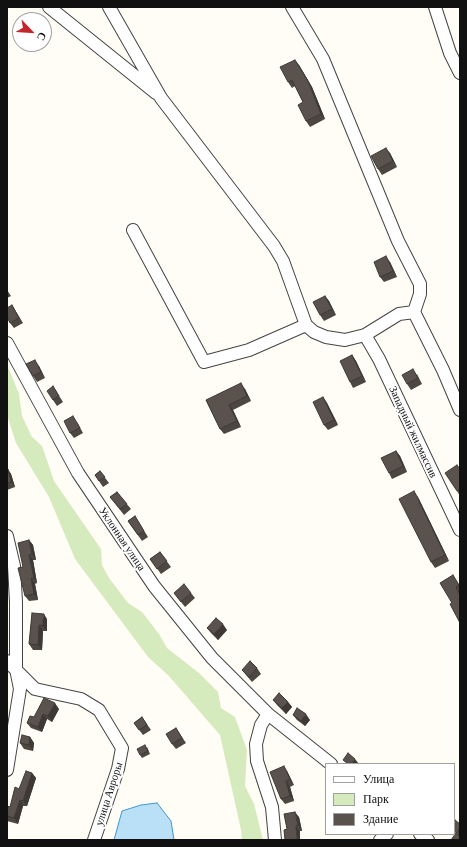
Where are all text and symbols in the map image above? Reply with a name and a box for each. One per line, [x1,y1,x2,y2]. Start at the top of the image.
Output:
north arrow [12,12,52,52]
text: С [35,31,49,43]
street label: Западный жилмассив [386,384,440,480]
street label: Уклонная улица [96,505,148,573]
street label: улица Авроры [92,760,126,828]
legend [325,763,455,835]
text: Улица [363,772,394,786]
text: Парк [363,792,389,806]
text: Здание [363,812,398,826]

